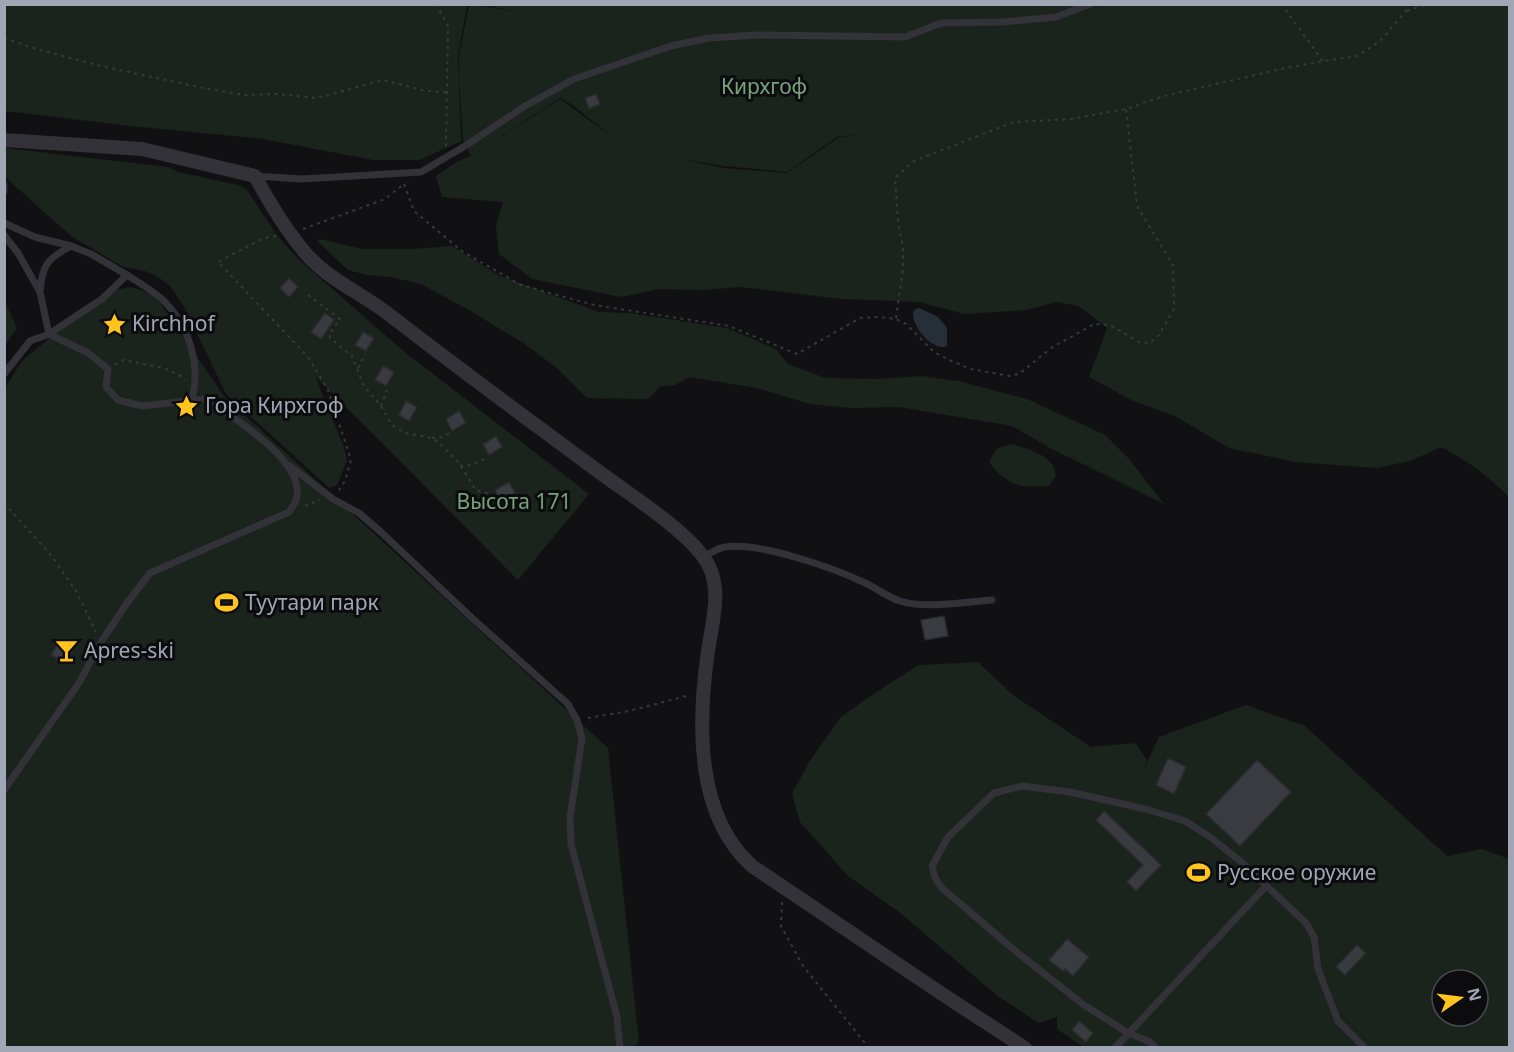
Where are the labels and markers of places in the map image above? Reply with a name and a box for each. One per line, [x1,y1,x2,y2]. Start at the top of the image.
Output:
place label: Kirchhof [132,309,216,337]
place icon: Kirchhof [101,311,127,337]
place label: Гора Кирхгоф [205,391,343,419]
place icon: Гора Кирхгоф [174,393,200,419]
place label: Туутари парк [245,588,379,616]
sports icon: Туутари парк [214,590,240,616]
place label: Apres-ski [84,636,174,664]
bar icon: Apres-ski [53,638,79,664]
place label: Русское оружие [1217,858,1376,886]
sports icon: Русское оружие [1186,860,1212,886]

